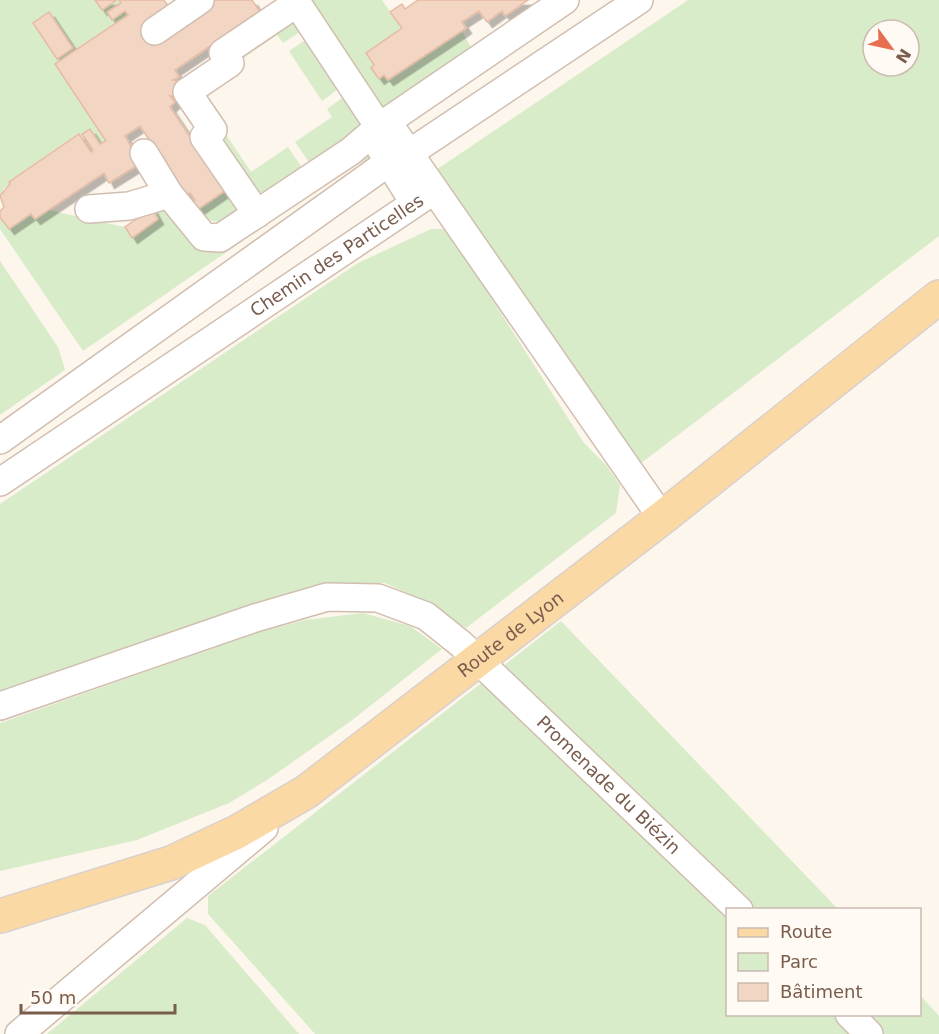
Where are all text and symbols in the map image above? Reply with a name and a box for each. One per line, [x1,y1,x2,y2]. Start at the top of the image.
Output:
north arrow [861,18,921,78]
text: N [892,45,915,67]
street label: Chemin des Particelles [246,189,427,321]
street label: Route de Lyon [453,587,567,681]
street label: Promenade du Biézin [533,711,685,858]
legend [726,908,921,1016]
text: Route [780,921,832,942]
text: Parc [780,951,818,972]
scale bar [21,977,176,1015]
text: Bâtiment [780,981,863,1002]
text: 50 m [30,987,76,1008]

